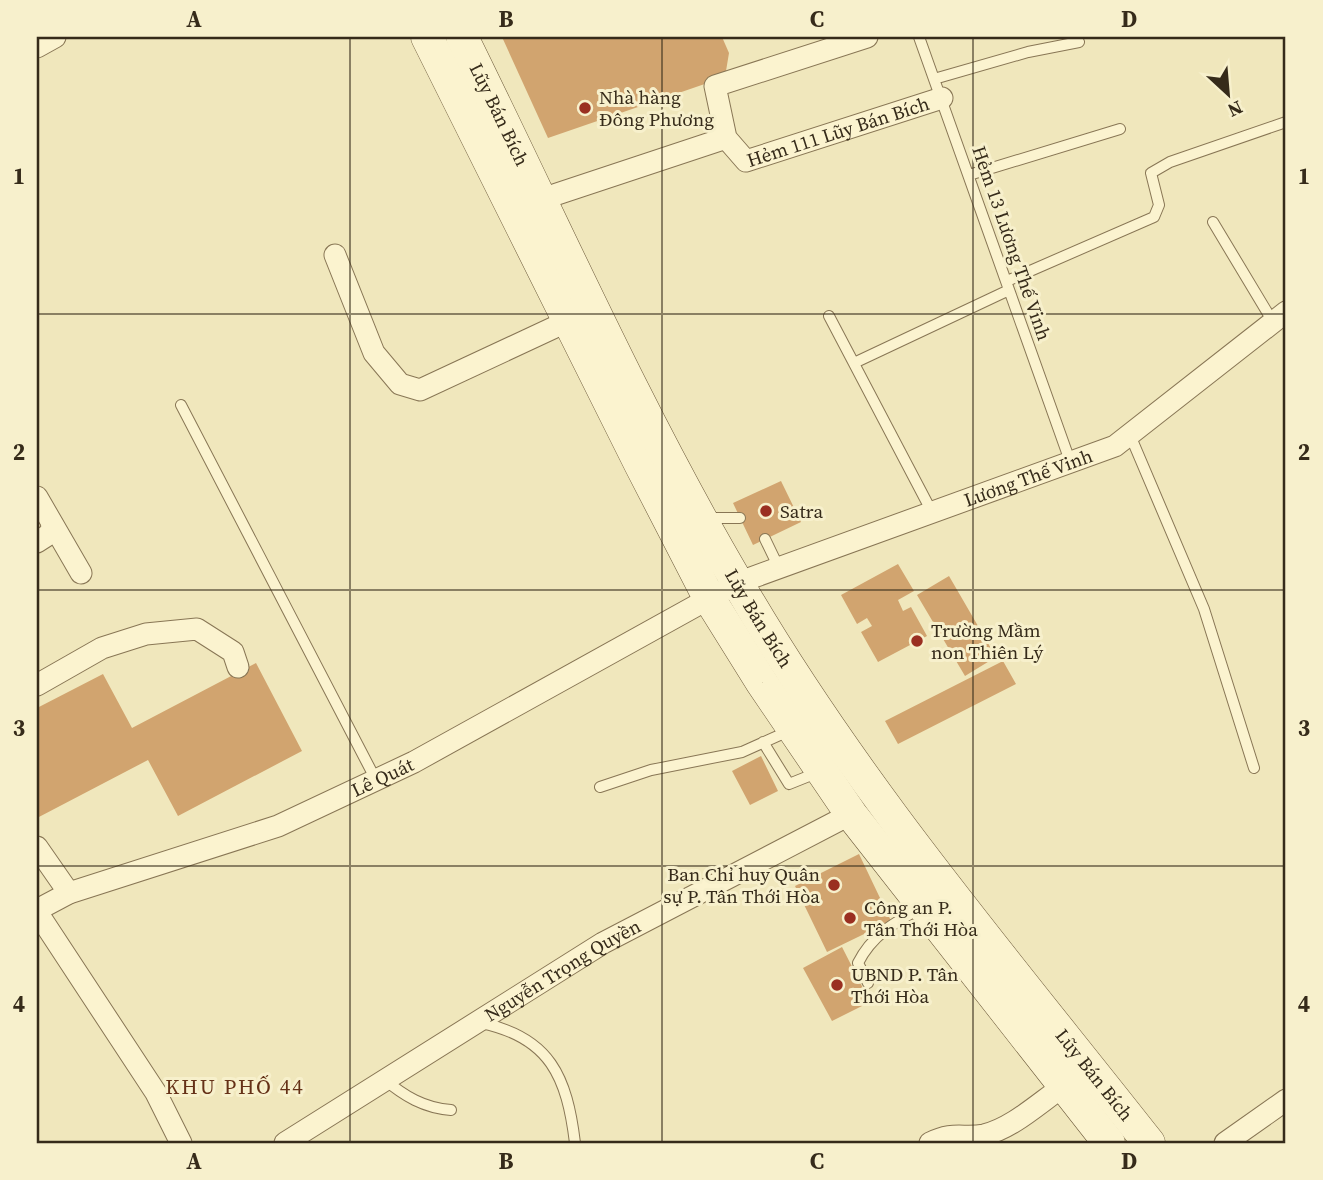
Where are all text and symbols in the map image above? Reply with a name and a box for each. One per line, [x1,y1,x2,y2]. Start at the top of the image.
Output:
text: A [186,3,202,35]
text: B [499,3,514,35]
text: C [810,3,824,35]
text: D [1121,3,1137,35]
street label: Lũy Bán Bích [464,58,535,170]
north arrow [1194,60,1264,130]
place label: Nhà hàng Đông Phương [599,84,714,132]
street label: Hẻm 111 Lũy Bán Bích [744,90,933,173]
text: N [1223,95,1247,124]
marker: Nhà hàng Đông Phương [577,100,593,116]
street label: Hẻm 13 Lương Thế Vinh [966,142,1058,344]
text: 1 [13,160,25,192]
text: 1 [1298,160,1310,192]
text: 2 [13,436,25,468]
text: 2 [1298,436,1310,468]
street label: Lương Thế Vinh [960,442,1096,513]
place label: Satra [780,498,823,524]
marker: Satra [758,503,774,519]
street label: Lũy Bán Bích [719,564,799,673]
place label: Trường Mầm non Thiên Lý [931,617,1043,665]
marker: Trường Mầm non Thiên Lý [909,633,925,649]
text: 3 [13,712,25,744]
text: 3 [1298,712,1310,744]
street label: Lê Quát [347,751,418,803]
place label: Ban Chỉ huy Quân sự P. Tân Thới Hòa [663,861,820,909]
marker: Ban Chỉ huy Quân sự P. Tân Thới Hòa [826,877,842,893]
place label: Công an P. Tân Thới Hòa [864,894,978,942]
marker: Công an P. Tân Thới Hòa [842,910,858,926]
street label: Nguyễn Trọng Quyền [479,913,645,1027]
place label: UBND P. Tân Thới Hòa [851,961,959,1009]
marker: UBND P. Tân Thới Hòa [829,977,845,993]
text: 4 [13,988,25,1020]
text: 4 [1298,988,1310,1020]
street label: Lũy Bán Bích [1050,1023,1140,1126]
district label: KHU PHỐ 44 [165,1072,305,1101]
text: A [186,1145,202,1177]
text: B [499,1145,514,1177]
text: C [810,1145,824,1177]
text: D [1121,1145,1137,1177]

